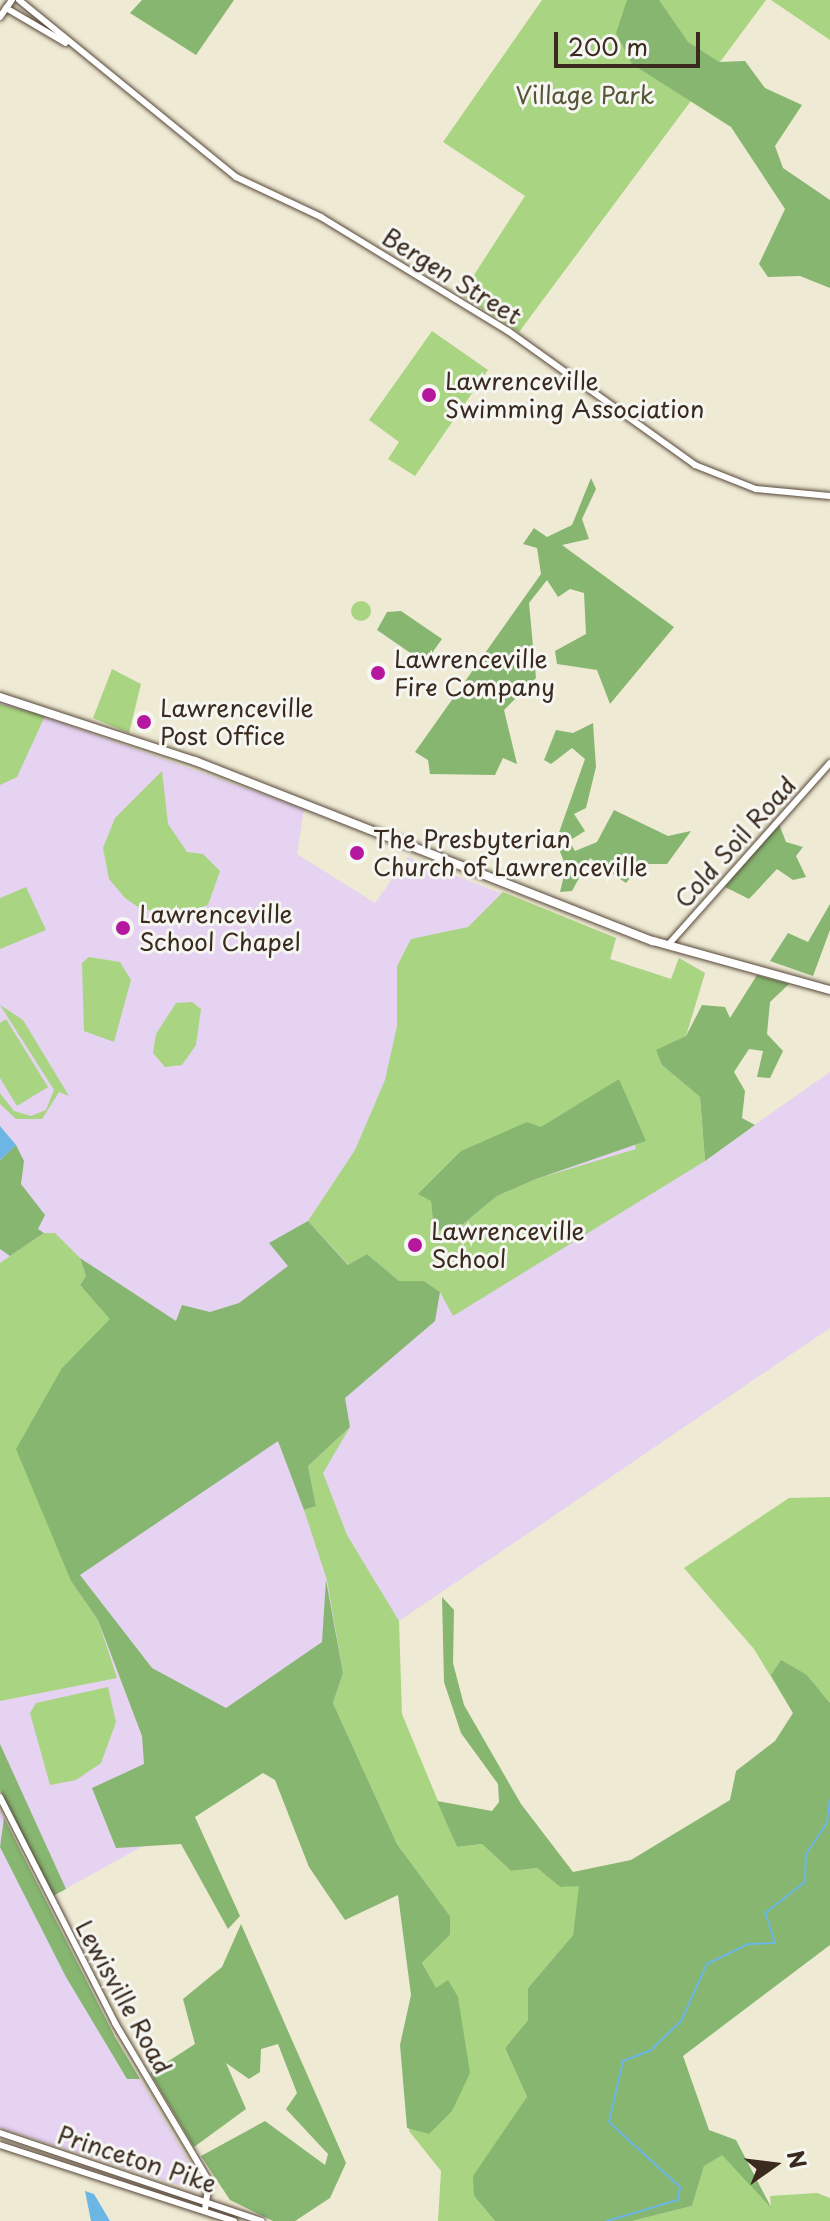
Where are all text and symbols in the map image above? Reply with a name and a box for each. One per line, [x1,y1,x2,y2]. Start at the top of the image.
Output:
scale bar [558,16,704,66]
text: 200 m [568,28,648,64]
park label: Village Park [516,81,654,109]
street label: Bergen Street [377,221,527,331]
place label: Lawrenceville Swimming Association [445,367,704,423]
marker: Lawrenceville Swimming Association [420,386,438,404]
place label: Lawrenceville Fire Company [394,645,556,701]
marker: Lawrenceville Fire Company [369,664,387,682]
place label: Lawrenceville Post Office [160,694,314,750]
marker: Lawrenceville Post Office [135,713,153,731]
street label: Cold Soil Road [668,770,802,914]
place label: The Presbyterian Church of Lawrenceville [373,825,647,881]
marker: The Presbyterian Church of Lawrenceville [348,844,366,862]
place label: Lawrenceville School Chapel [139,900,302,956]
marker: Lawrenceville School Chapel [114,919,132,937]
place label: Lawrenceville School [431,1217,585,1273]
marker: Lawrenceville School [406,1236,424,1254]
street label: Lewisville Road [70,1915,178,2079]
street label: Princeton Pike [54,2120,220,2198]
north arrow [734,2125,814,2205]
text: N [780,2147,816,2172]

